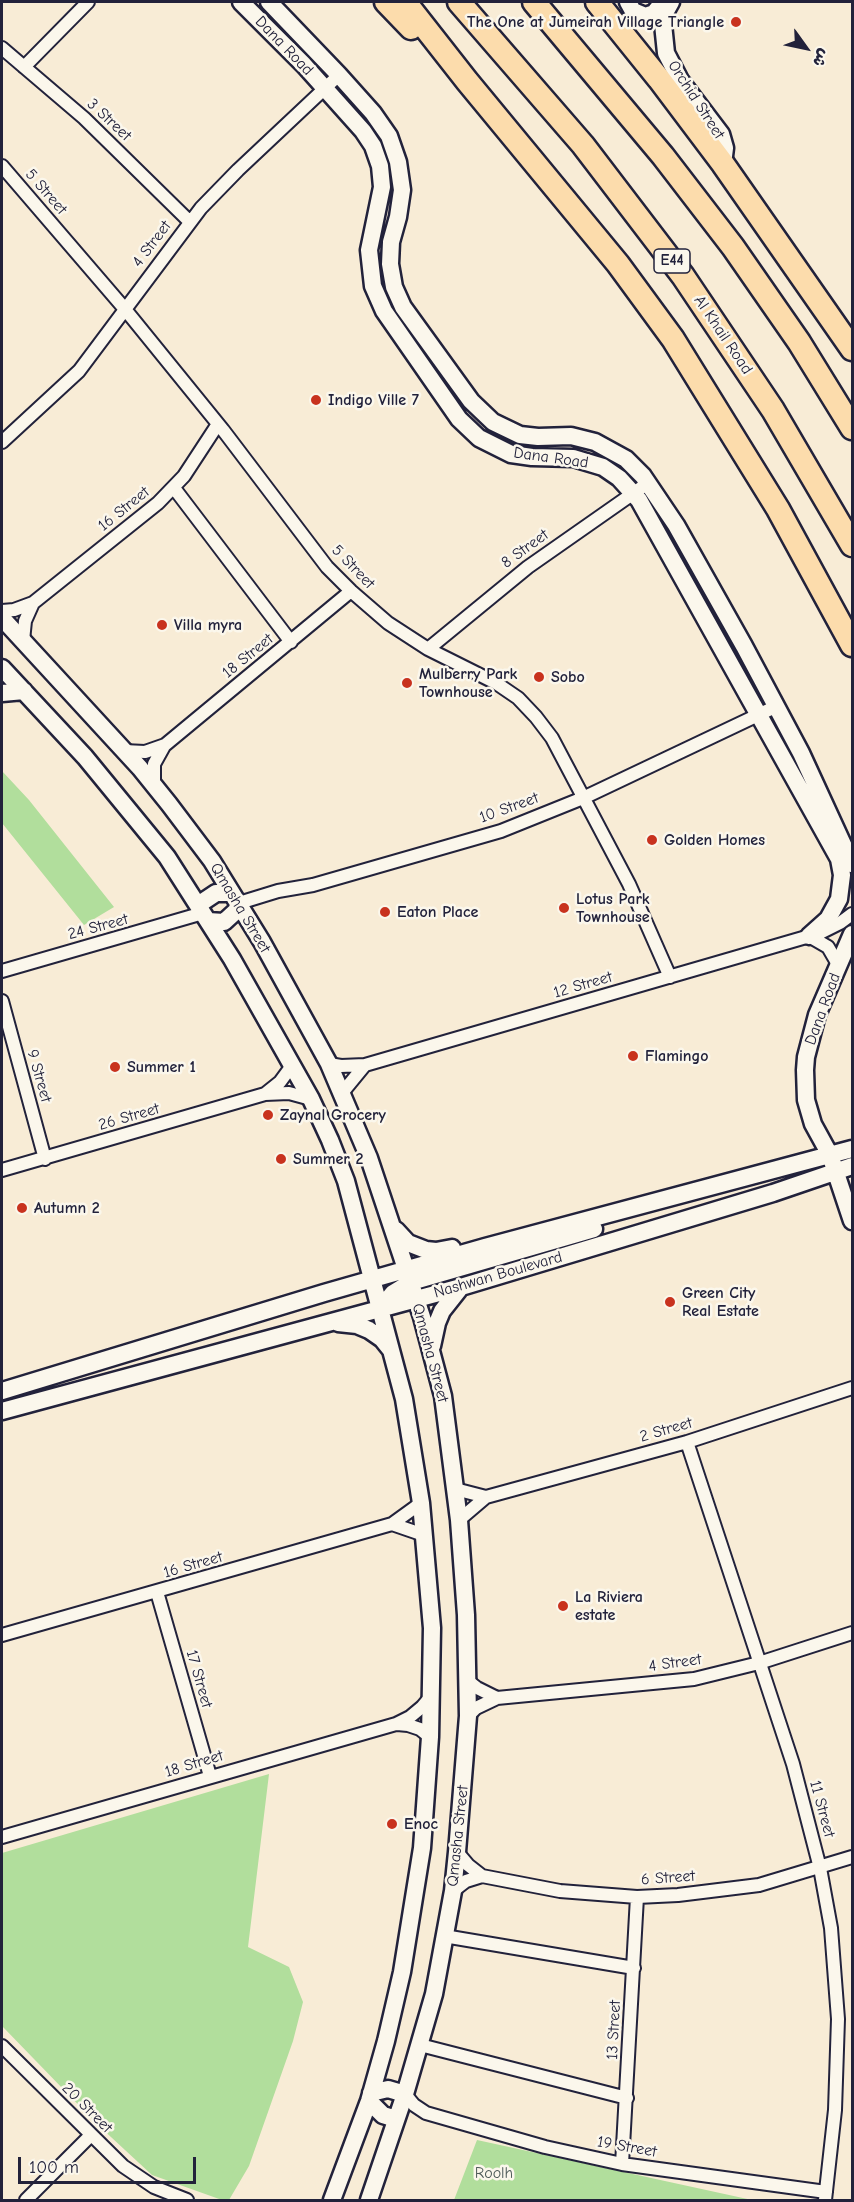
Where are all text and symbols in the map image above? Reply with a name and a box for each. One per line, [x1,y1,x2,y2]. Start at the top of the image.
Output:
street label: Dana Road [251,12,317,80]
place label: The One at Jumeirah Village Triangle [467,12,724,32]
marker: The One at Jumeirah Village Triangle [729,15,743,29]
north arrow [776,18,836,78]
text: ش [809,46,833,70]
street label: Orchid Street [663,57,729,143]
street label: 3 Street [83,95,135,145]
street label: 5 Street [21,165,71,219]
street label: 4 Street [128,217,176,271]
road number: E44 [654,249,690,273]
street label: Al Khail Road [690,292,756,378]
place label: Indigo Ville 7 [328,390,419,410]
marker: Indigo Ville 7 [309,393,323,407]
street label: Dana Road [512,443,590,473]
street label: 16 Street [94,483,154,535]
street label: 8 Street [498,525,552,573]
street label: 5 Street [327,541,379,593]
place label: Villa myra [174,615,242,635]
marker: Villa myra [155,618,169,632]
street label: 18 Street [219,630,277,682]
place label: Mulberry Park Townhouse [419,664,517,702]
place label: Sobo [551,667,585,687]
marker: Sobo [532,670,546,684]
marker: Mulberry Park Townhouse [400,676,414,690]
street label: 10 Street [477,788,541,828]
place label: Golden Homes [664,830,765,850]
marker: Golden Homes [645,833,659,847]
street label: Qmasha Street [206,859,274,957]
place label: Lotus Park Townhouse [576,889,650,927]
marker: Lotus Park Townhouse [557,901,571,915]
place label: Eaton Place [397,902,478,922]
marker: Eaton Place [378,905,392,919]
street label: 24 Street [66,910,130,944]
street label: 12 Street [551,967,615,1003]
street label: Dana Road [801,970,845,1048]
place label: Flamingo [645,1046,709,1066]
street label: 9 Street [22,1047,56,1105]
marker: Flamingo [626,1049,640,1063]
place label: Summer 1 [127,1057,196,1077]
marker: Summer 1 [108,1060,122,1074]
street label: 26 Street [96,1099,162,1135]
place label: Zaynal Grocery [280,1105,386,1125]
marker: Zaynal Grocery [261,1108,275,1122]
place label: Summer 2 [293,1149,363,1169]
marker: Summer 2 [274,1152,288,1166]
place label: Autumn 2 [34,1198,100,1218]
marker: Autumn 2 [15,1201,29,1215]
street label: Nashwan Boulevard [432,1247,564,1303]
place label: Green City Real Estate [682,1283,759,1321]
marker: Green City Real Estate [663,1295,677,1309]
street label: Qmasha Street [408,1301,452,1405]
street label: 2 Street [638,1413,694,1447]
street label: 16 Street [161,1547,225,1583]
place label: La Riviera estate [575,1587,643,1625]
marker: La Riviera estate [556,1599,570,1613]
street label: 17 Street [182,1648,216,1710]
street label: 4 Street [647,1650,703,1676]
street label: 18 Street [163,1746,225,1782]
street label: 11 Street [805,1778,839,1840]
street label: Qmasha Street [443,1784,473,1888]
place label: Enoc [404,1814,438,1834]
marker: Enoc [385,1817,399,1831]
street label: 6 Street [640,1867,696,1889]
street label: 13 Street [603,2000,625,2060]
street label: 20 Street [58,2079,116,2137]
street label: 19 Street [596,2132,658,2162]
scale bar [21,2145,200,2183]
text: 100 m [29,2157,79,2178]
park label: Roolh [475,2163,513,2183]

